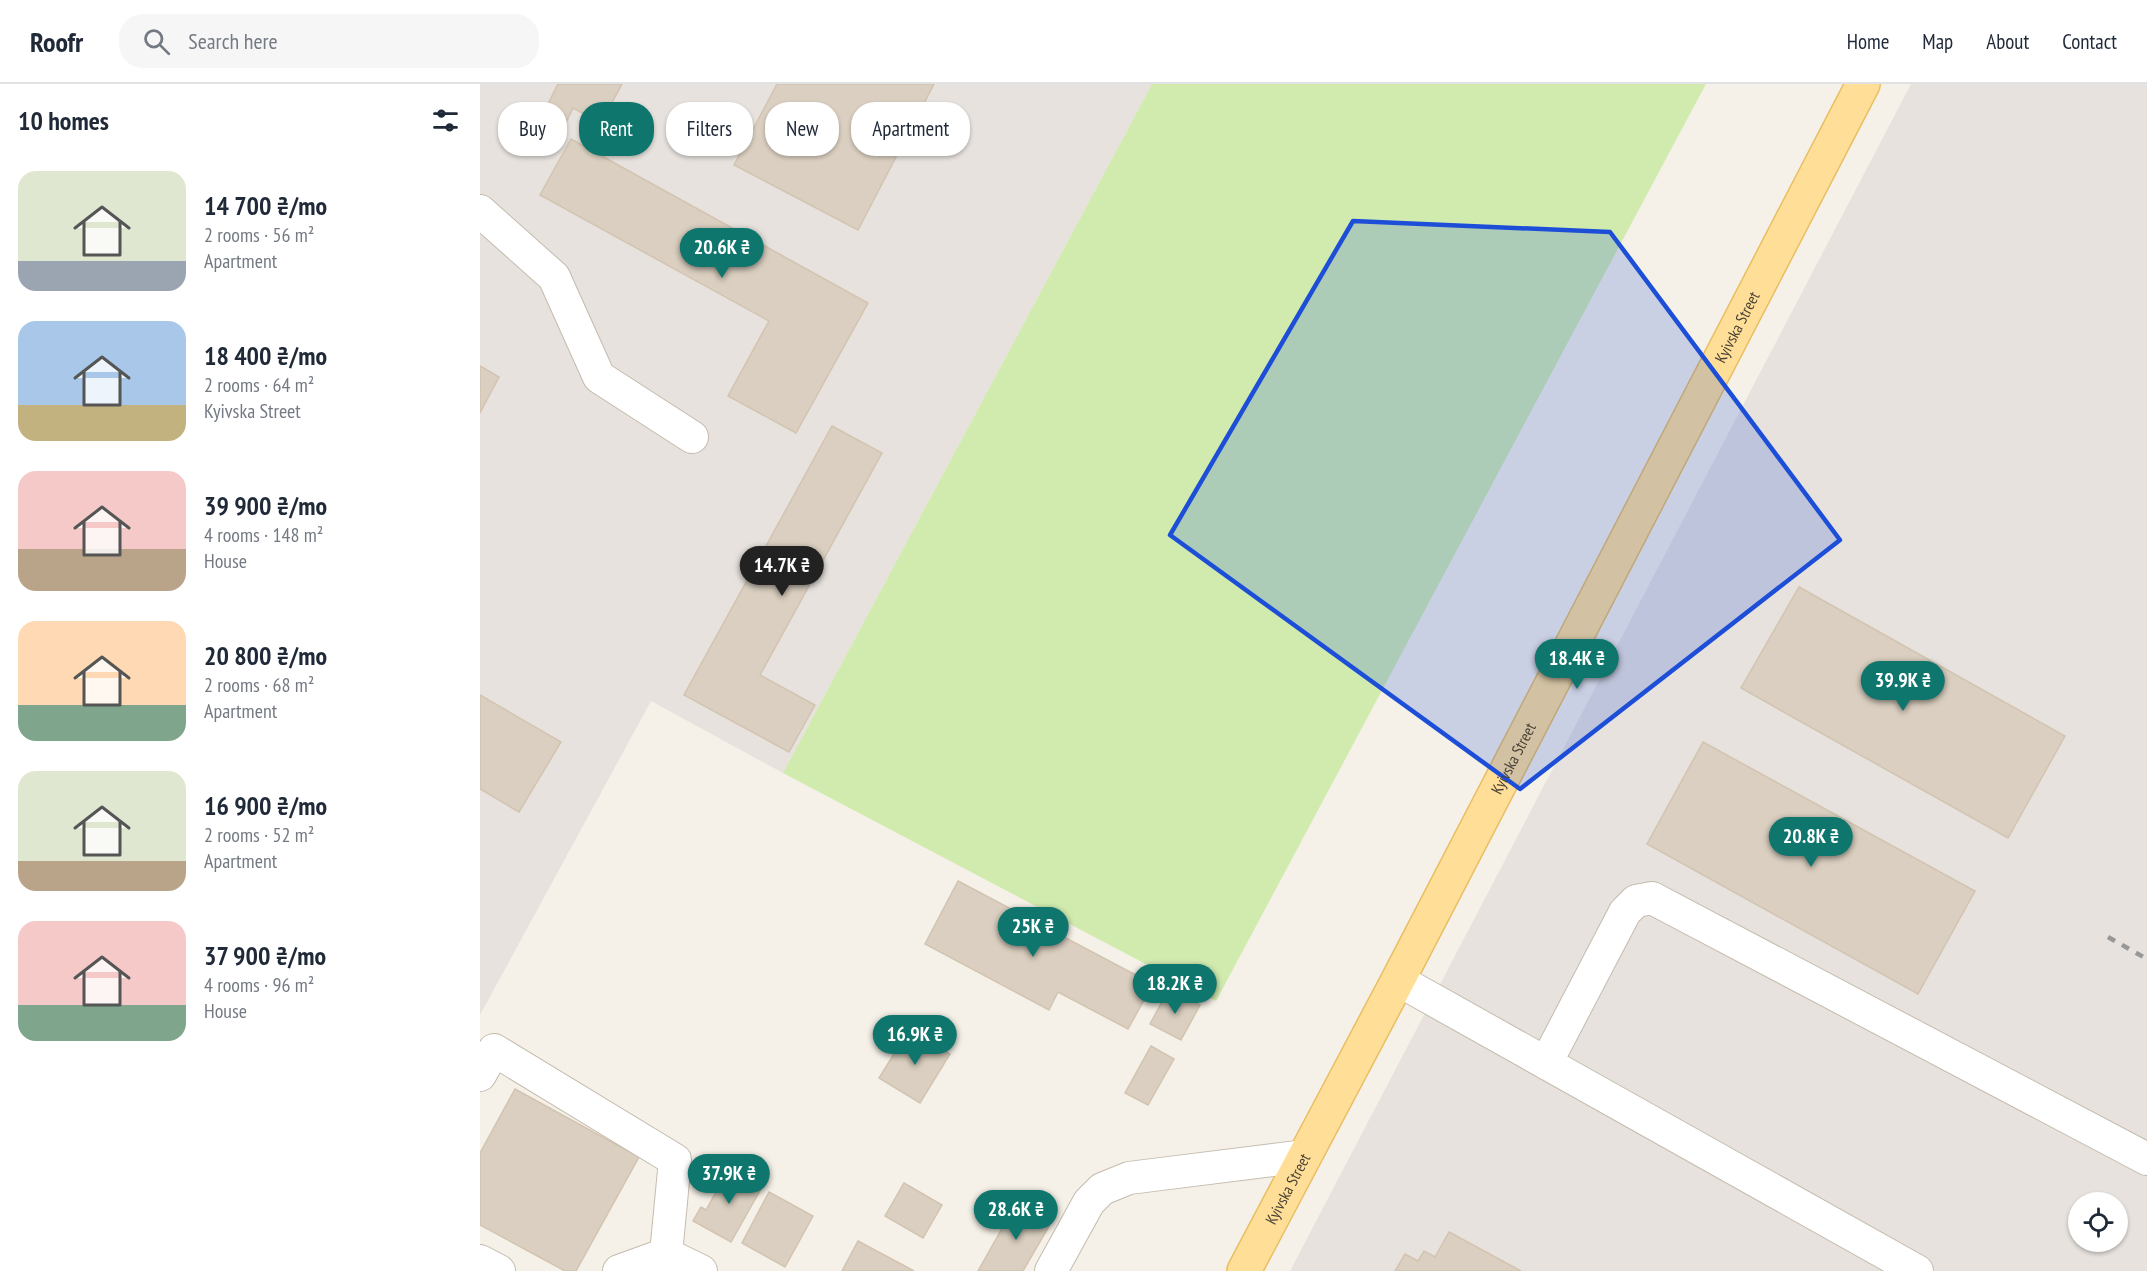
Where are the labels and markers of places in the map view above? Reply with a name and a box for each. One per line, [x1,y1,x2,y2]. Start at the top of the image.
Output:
pin: 20.6K ₴ [667,228,777,279]
pin: 14.7K ₴ [727,546,837,597]
pin: 18.4K ₴ [1522,639,1632,690]
pin: 39.9K ₴ [1848,661,1958,712]
pin: 20.8K ₴ [1756,817,1866,868]
pin: 25K ₴ [991,907,1075,958]
pin: 18.2K ₴ [1120,964,1230,1015]
pin: 16.9K ₴ [860,1015,970,1066]
pin: 37.9K ₴ [674,1154,784,1205]
pin: 28.6K ₴ [961,1190,1071,1241]

